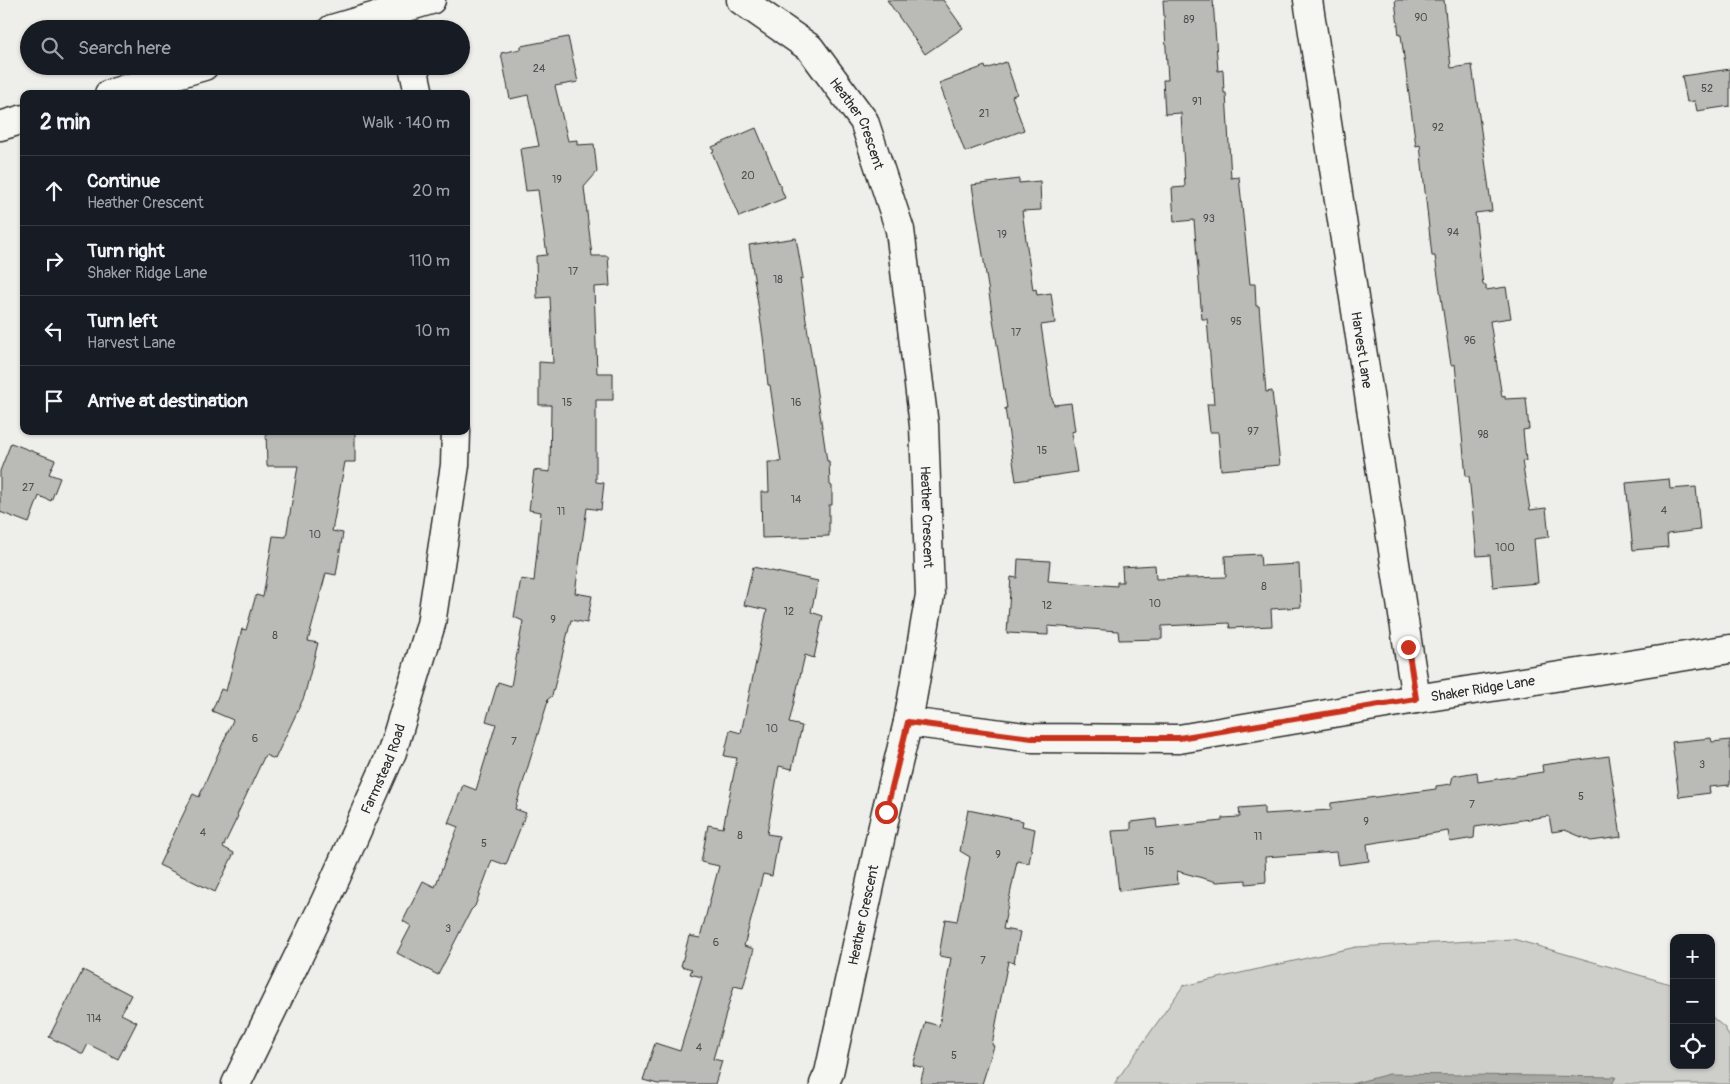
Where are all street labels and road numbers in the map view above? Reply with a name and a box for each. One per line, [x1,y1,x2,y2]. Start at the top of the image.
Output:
street label: Heather Crescent [826,74,887,172]
street label: Harvest Lane [1347,310,1376,390]
street label: Heather Crescent [916,465,937,569]
street label: Shaker Ridge Lane [1430,672,1536,706]
street label: Farmstead Road [357,722,409,817]
street label: Heather Crescent [845,863,882,967]

